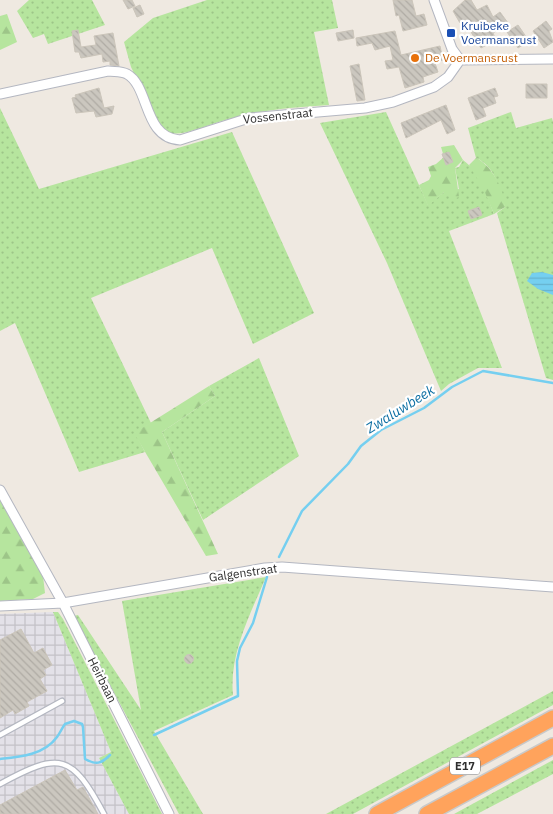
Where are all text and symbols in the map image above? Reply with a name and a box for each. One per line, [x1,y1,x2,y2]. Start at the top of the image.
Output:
place label: Kruibeke Voermansrust [461,18,536,47]
marker: Kruibeke Voermansrust [445,27,457,39]
place label: De Voermansrust [425,50,518,65]
marker: De Voermansrust [409,52,421,64]
street label: Vossenstraat [242,104,314,127]
water label: Zwaluwbeek [361,380,438,438]
street label: Galgenstraat [208,560,278,585]
street label: Heirbaan [85,655,120,705]
road number: E17 [450,758,480,774]

